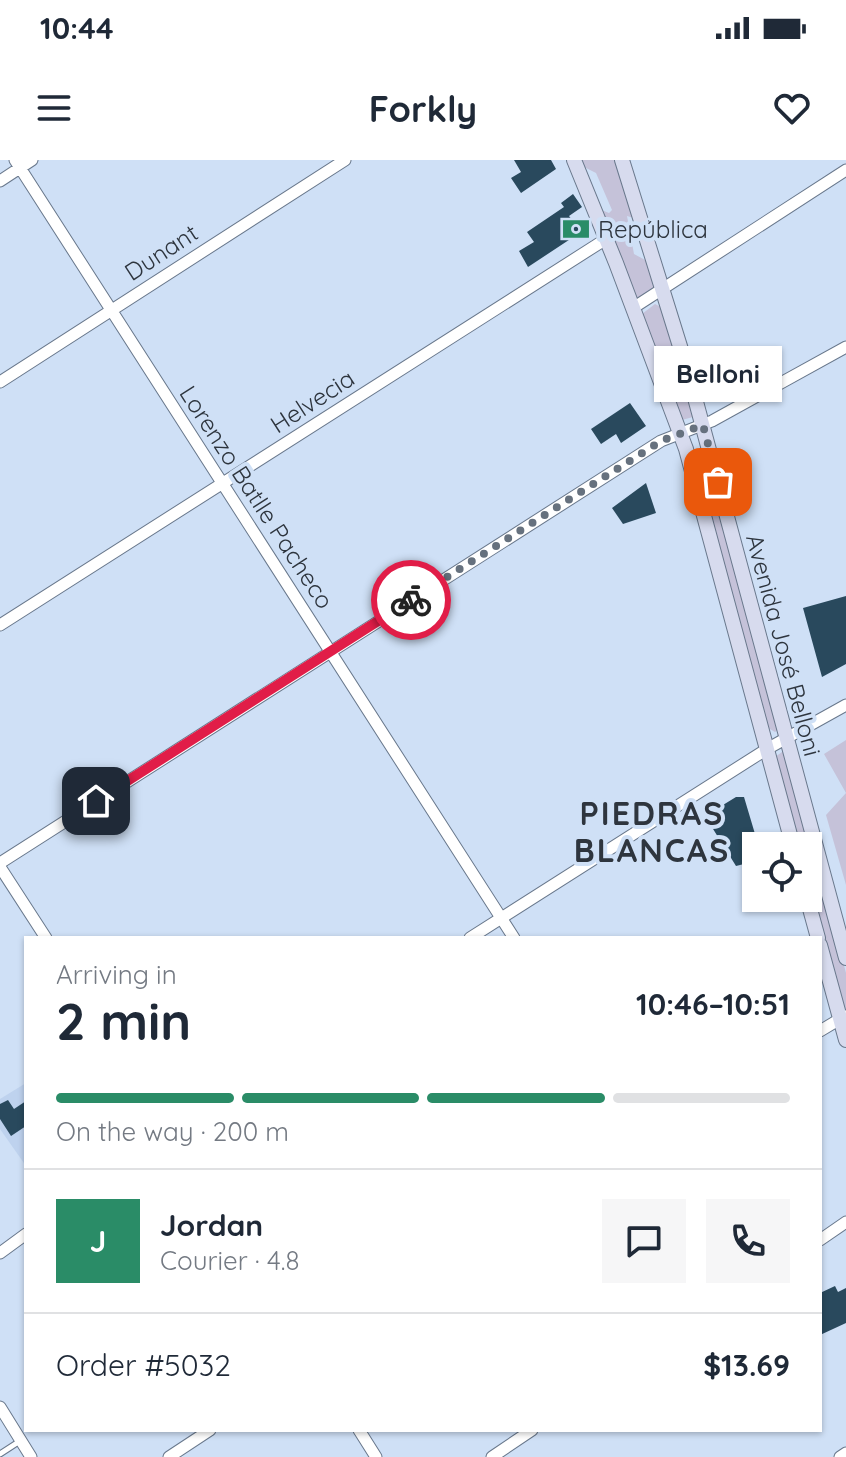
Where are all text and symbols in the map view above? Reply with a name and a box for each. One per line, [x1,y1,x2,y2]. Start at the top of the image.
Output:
text: 10:44 [40,9,114,47]
icon: menu [32,86,76,130]
text: Forkly [369,86,477,131]
icon: heart [770,86,814,130]
bank icon: República [561,214,591,244]
place label: República [598,214,708,244]
street label: Dunant [119,217,203,287]
callout: Belloni [654,346,782,402]
text: Belloni [676,357,760,390]
street label: Helvecia [264,363,360,439]
street label: Lorenzo Batlle Pacheco [174,380,340,614]
pin [684,448,752,516]
icon: bag [696,460,740,504]
street label: Avenida José Belloni [740,531,828,759]
courier [371,560,451,640]
icon: bike [389,578,433,622]
pin [62,767,130,835]
icon: home [74,779,118,823]
district label: PIEDRAS BLANCAS [574,793,730,870]
map controls [742,832,822,912]
button: locate [742,832,822,912]
text: Arriving in [56,958,177,991]
text: 10:46–10:51 [636,985,790,1023]
text: 2 min [56,988,191,1053]
text: On the way · 200 m [56,1115,289,1148]
button: chat [602,1199,686,1283]
button: phone [706,1199,790,1283]
text: Jordan [160,1206,263,1244]
text: J [90,1222,106,1260]
text: Courier · 4.8 [160,1244,299,1277]
text: Order #5032 [56,1346,231,1384]
text: $13.69 [703,1346,790,1384]

